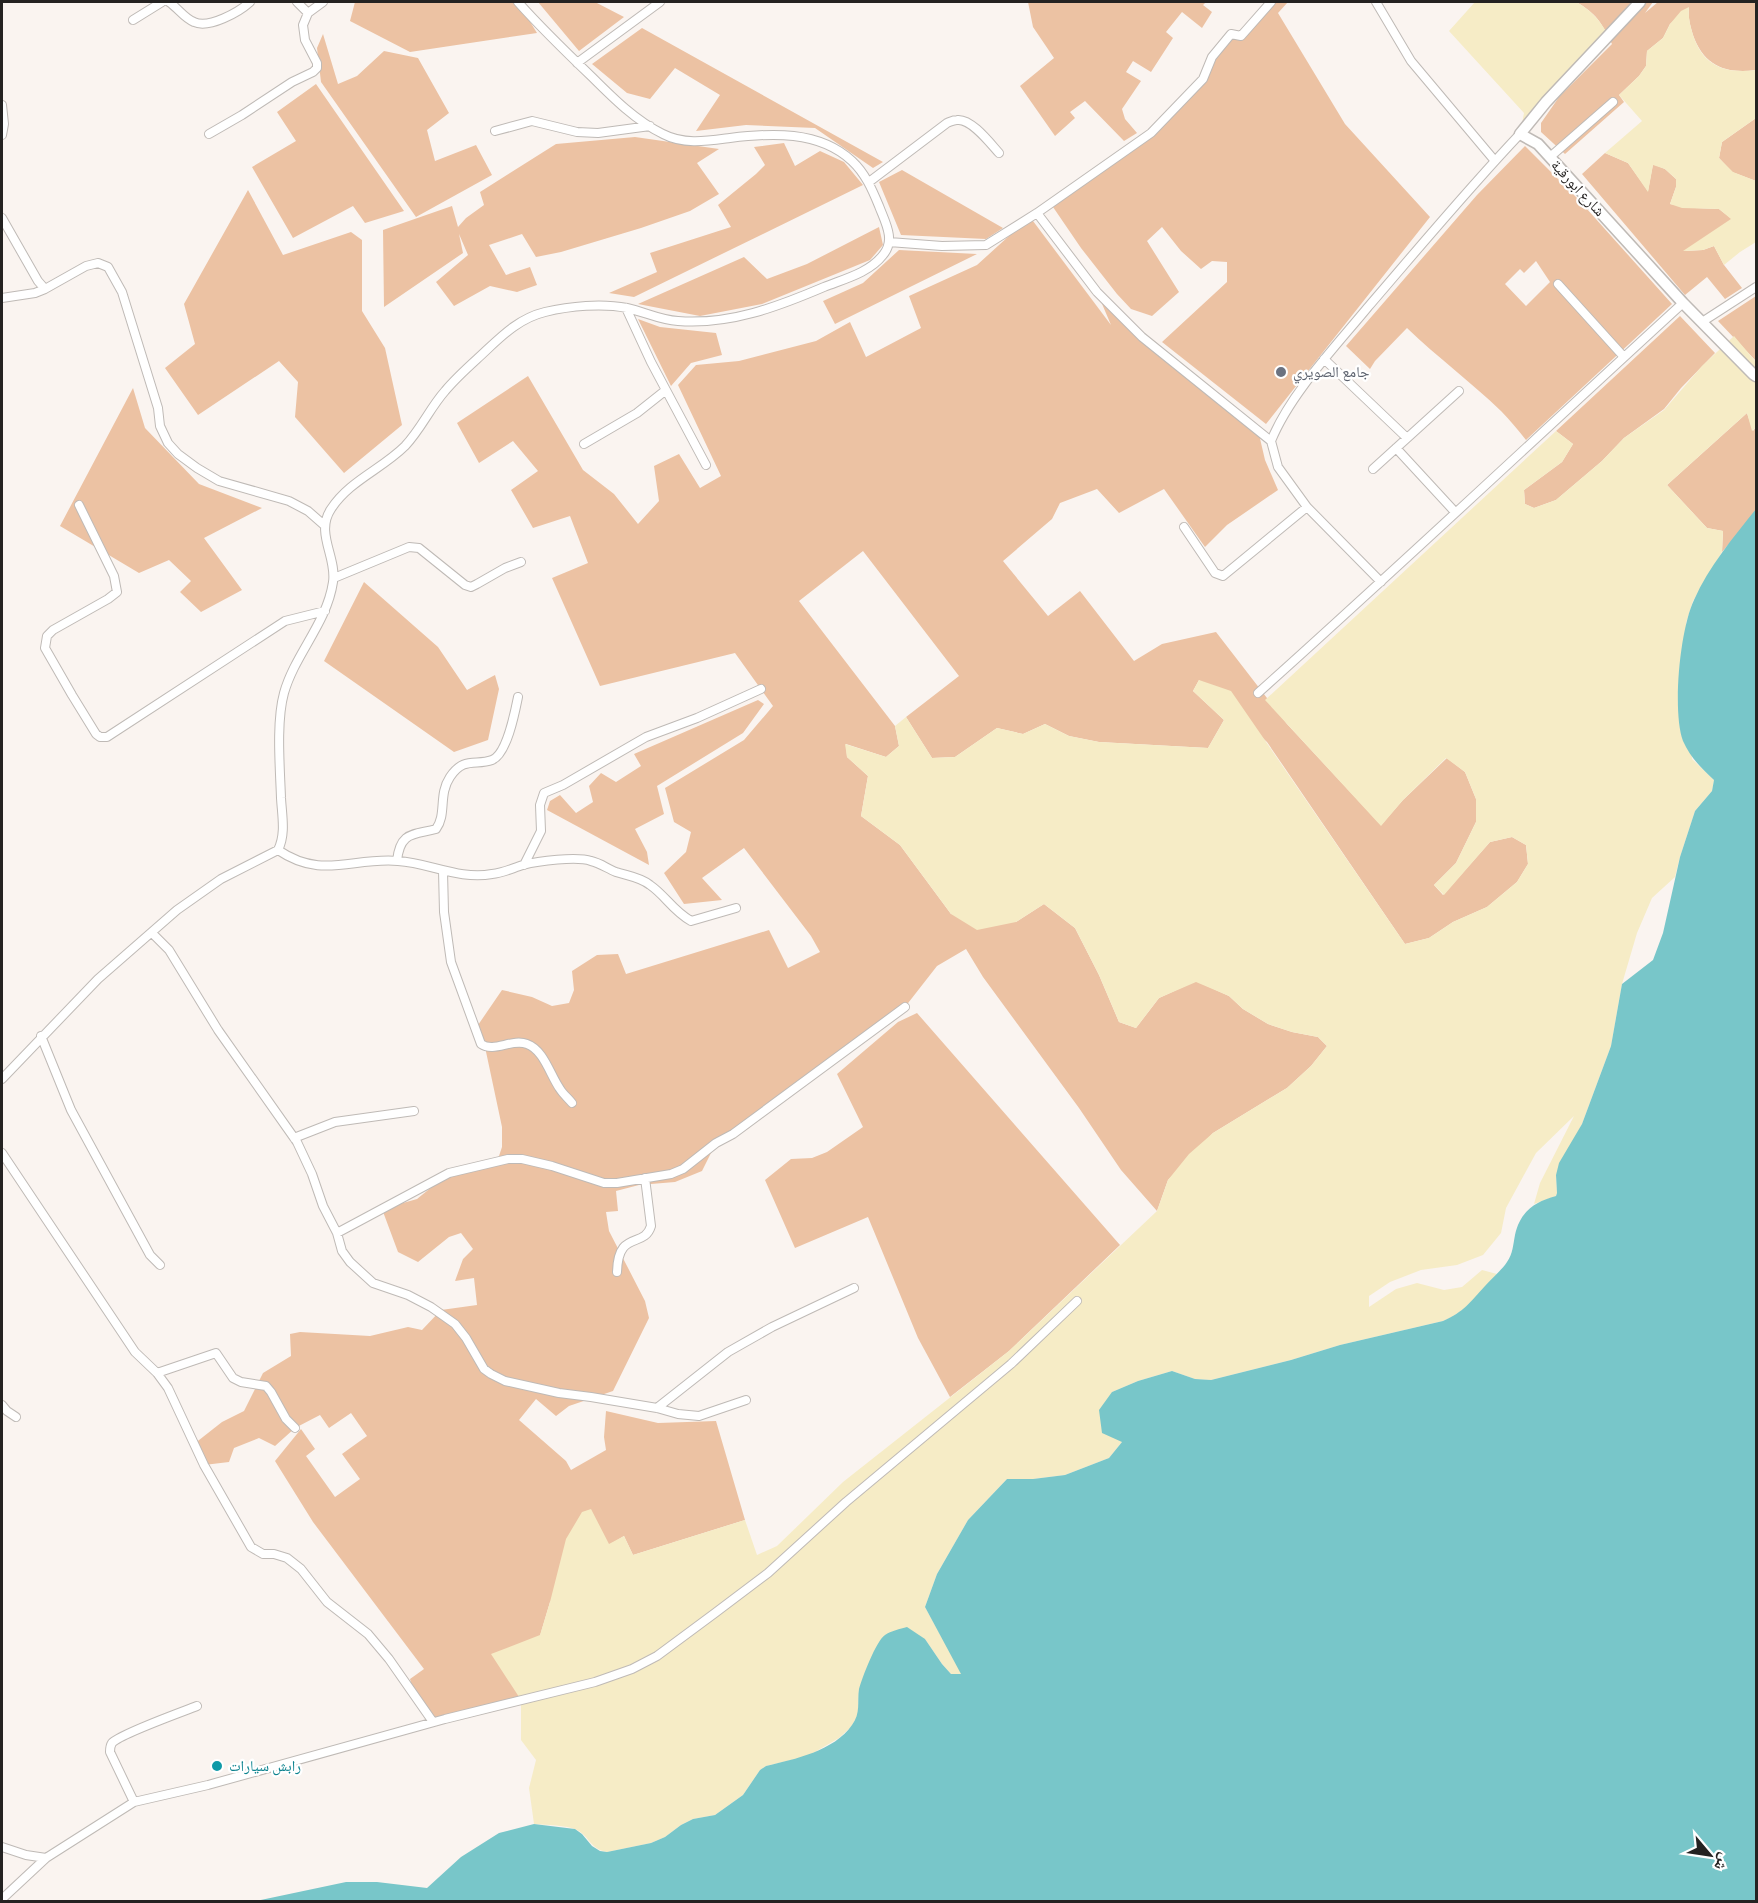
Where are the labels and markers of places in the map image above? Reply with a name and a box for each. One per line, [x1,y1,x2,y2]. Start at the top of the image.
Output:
place label: جامع الصويري [1293,360,1370,384]
marker: جامع الصويري [1274,365,1288,379]
place label: رابش سيارات [229,1754,301,1777]
marker: رابش سيارات [210,1759,224,1773]

